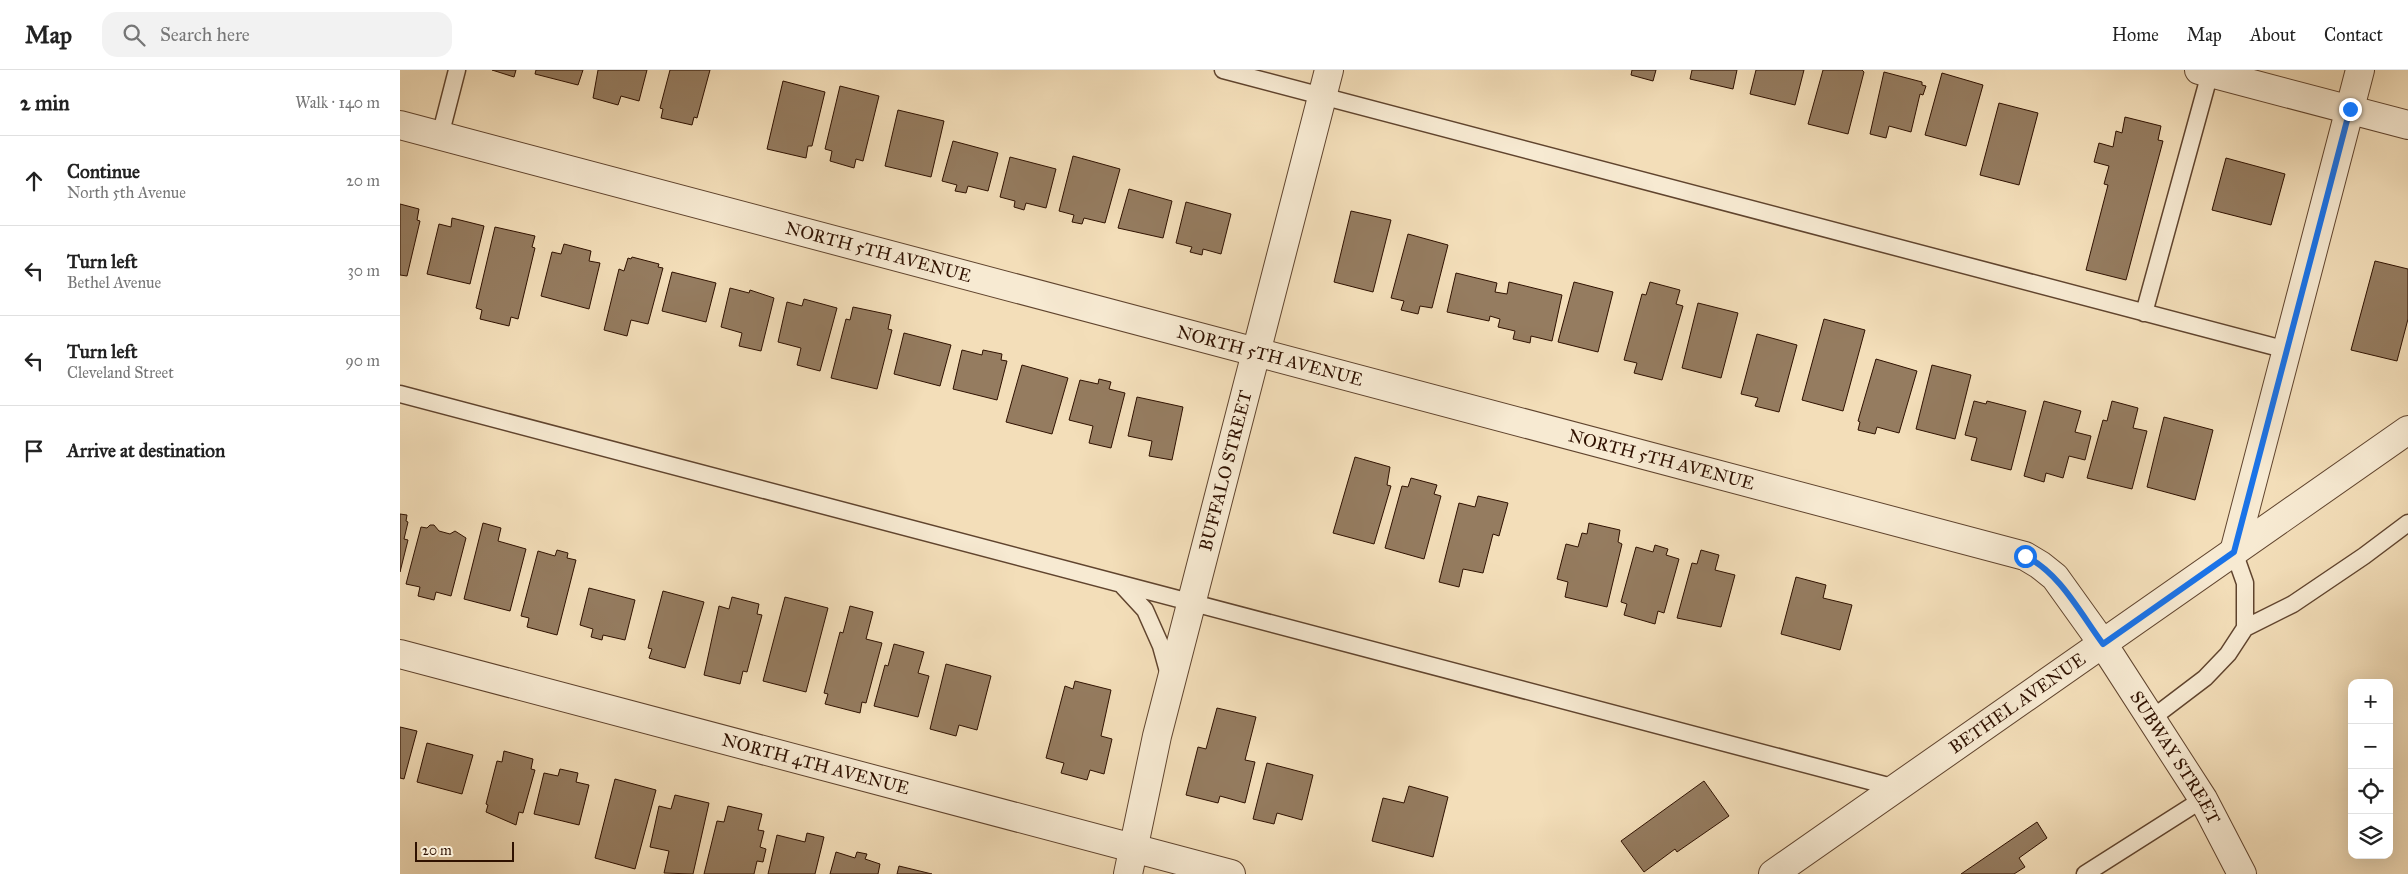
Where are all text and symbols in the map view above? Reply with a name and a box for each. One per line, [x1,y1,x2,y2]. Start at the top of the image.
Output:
search box [102,12,452,57]
text: Map [25,20,72,50]
icon: search [120,21,148,49]
text: Search here [160,23,250,46]
text: Home [2112,24,2159,46]
text: Map [2187,24,2222,46]
text: About [2250,24,2296,46]
text: Contact [2324,24,2383,46]
text: 2 min [20,90,70,116]
text: Walk · 140 m [295,93,380,112]
route end [2339,98,2362,121]
text: Continue [67,160,140,183]
icon: ahead [20,167,48,195]
text: 20 m [346,171,380,190]
text: North 5th Avenue [67,183,186,202]
street label: NORTH 5TH AVENUE [783,217,974,287]
text: Turn left [67,250,137,273]
icon: left [20,257,48,285]
text: 30 m [347,261,380,280]
text: Bethel Avenue [67,273,161,292]
street label: NORTH 5TH AVENUE [1174,321,1365,391]
text: Turn left [67,340,137,363]
icon: left [20,347,48,375]
text: 90 m [345,351,380,370]
text: Cleveland Street [67,363,174,382]
street label: BUFFALO STREET [1194,388,1257,553]
street label: NORTH 5TH AVENUE [1566,424,1757,495]
icon: arrive [20,437,48,465]
text: Arrive at destination [67,439,225,462]
route start [2014,545,2037,568]
street label: BETHEL AVENUE [1945,648,2090,758]
map controls [2348,679,2393,859]
button: + [2348,679,2393,724]
street label: SUBWAY STREET [2125,687,2225,828]
button: − [2348,724,2393,769]
street label: NORTH 4TH AVENUE [719,729,912,799]
button: locate [2348,769,2393,814]
button: layers [2348,814,2393,859]
scale bar [415,839,514,862]
text: 20 m [422,842,452,859]

